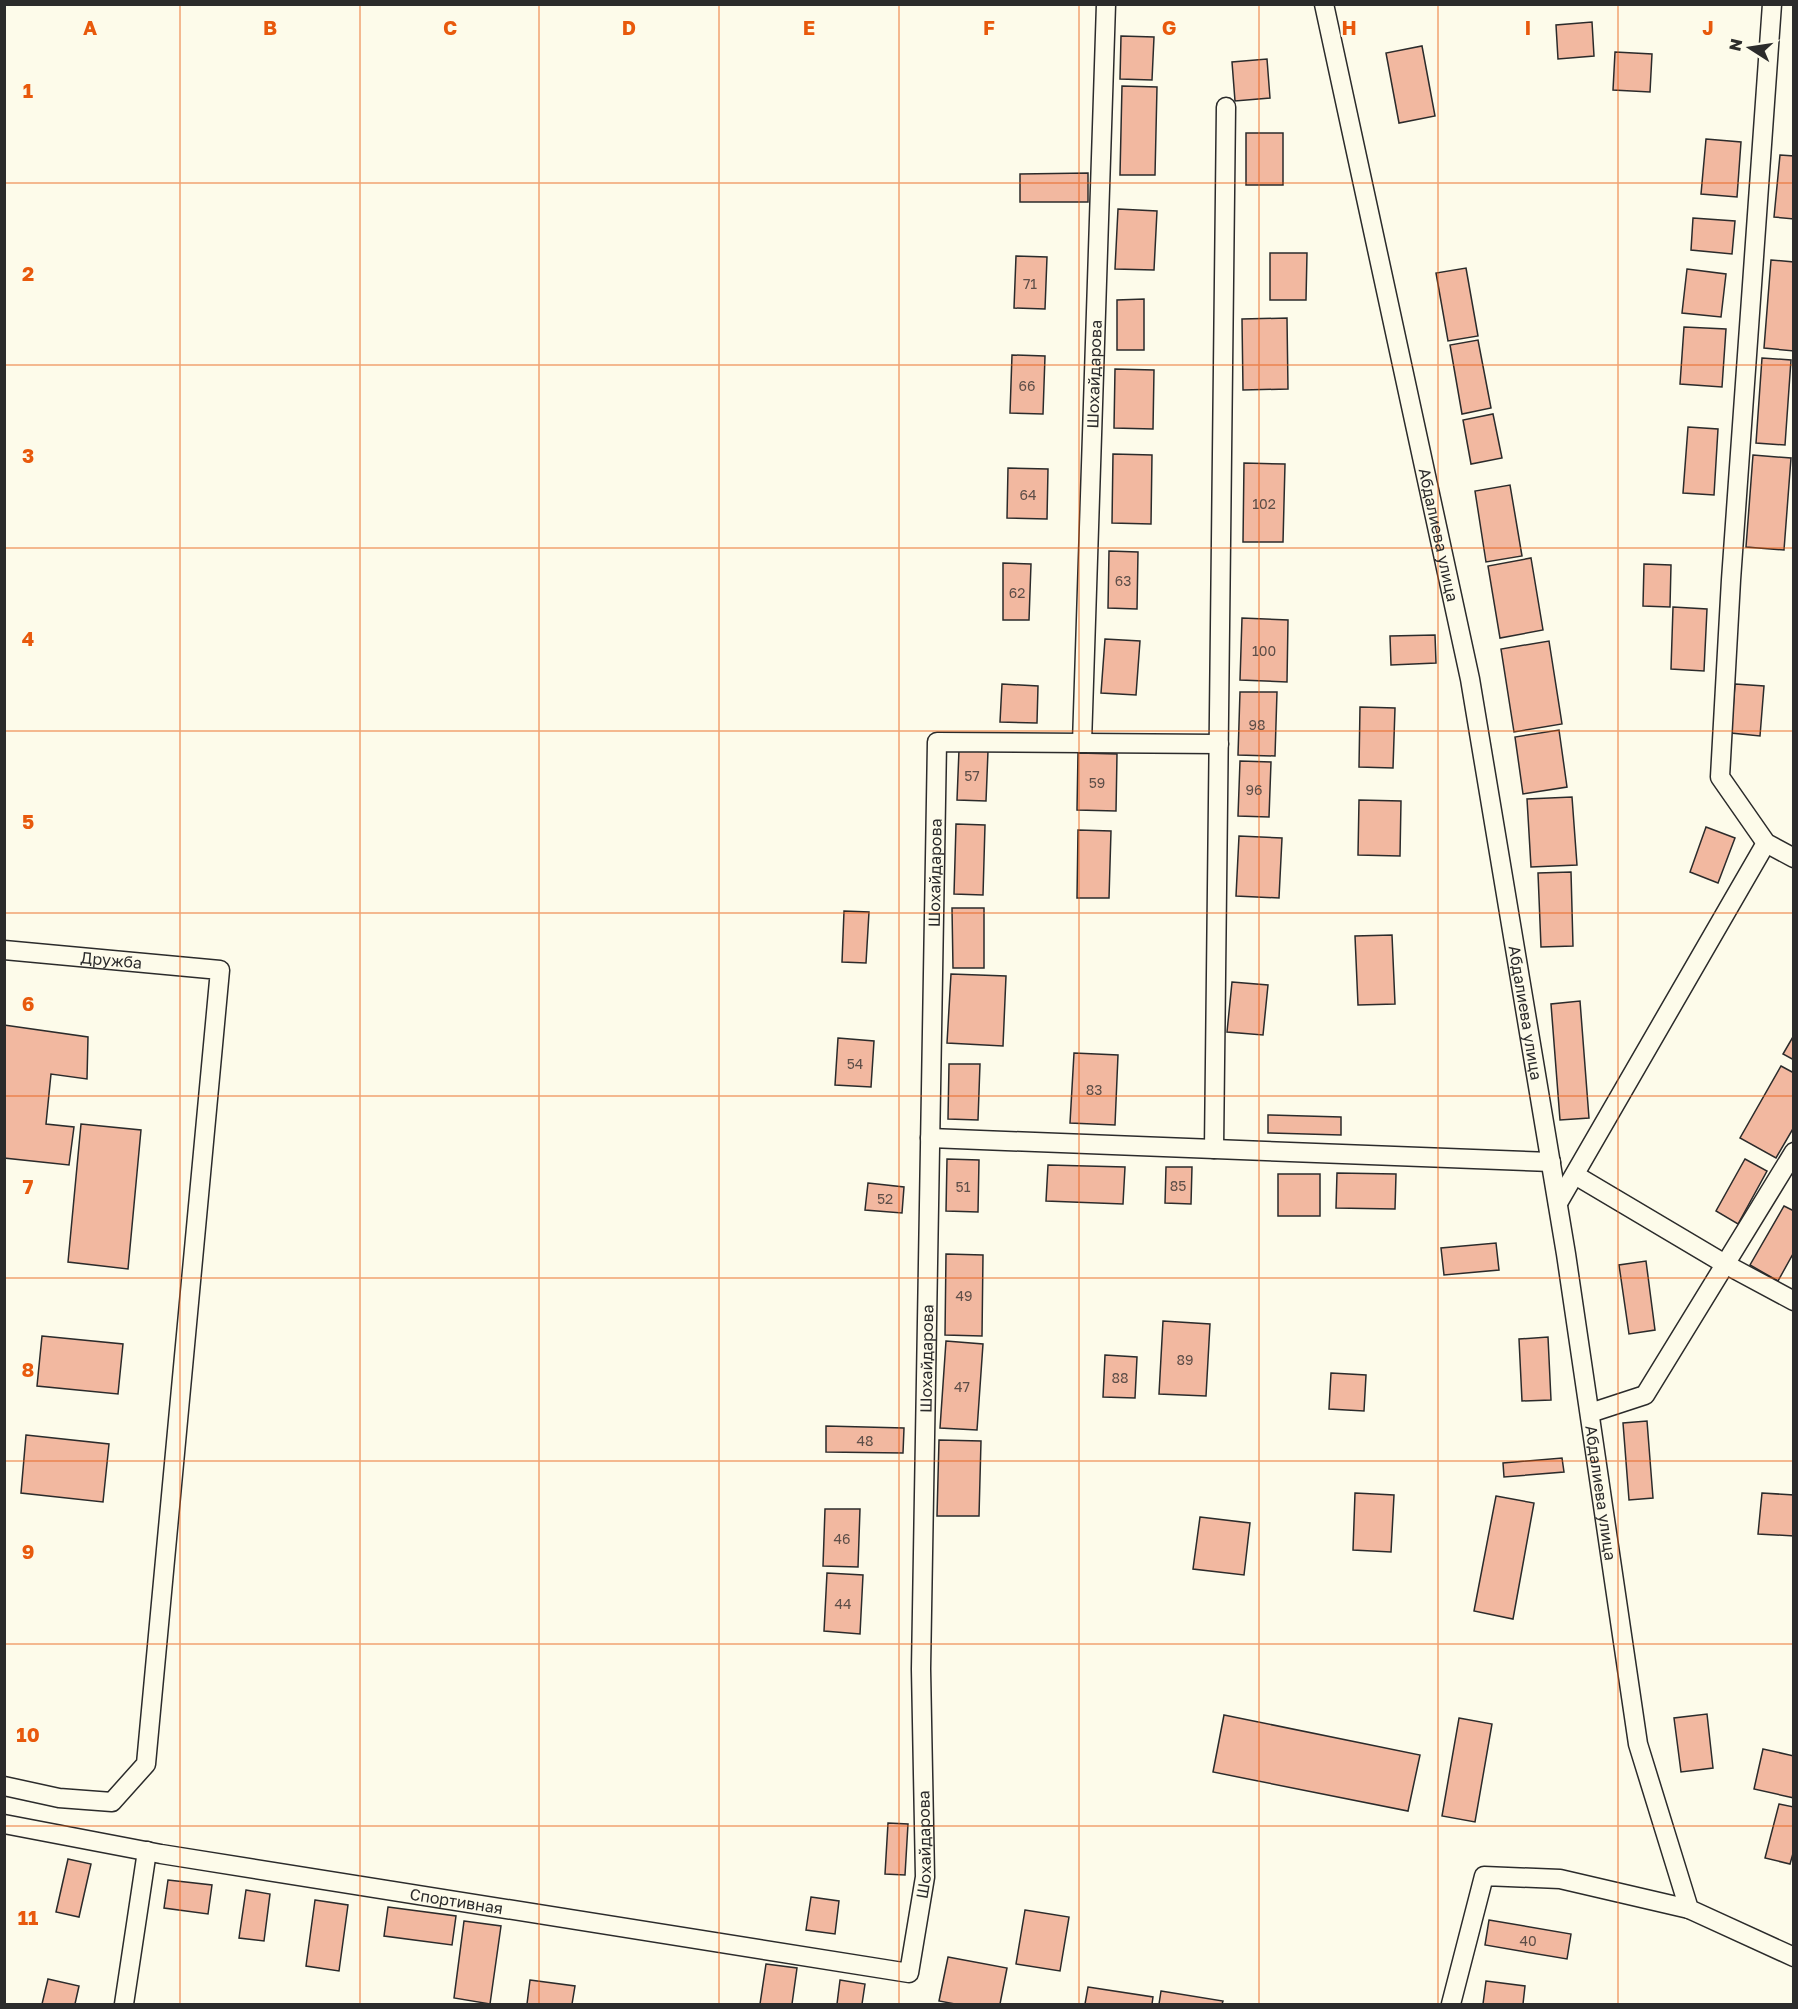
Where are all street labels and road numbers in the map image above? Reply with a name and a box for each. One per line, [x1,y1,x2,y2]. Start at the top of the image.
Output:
street label: Шохайдарова [1082,320,1106,429]
street label: Абдалиева улица [1415,466,1463,603]
street label: Шохайдарова [924,818,946,927]
street label: Абдалиева улица [1505,944,1547,1082]
street label: Дружба [80,947,143,973]
street label: Шохайдарова [915,1304,937,1413]
street label: Абдалиева улица [1581,1424,1621,1562]
street label: Шохайдарова [912,1790,935,1900]
street label: Спортивная [408,1884,505,1918]

